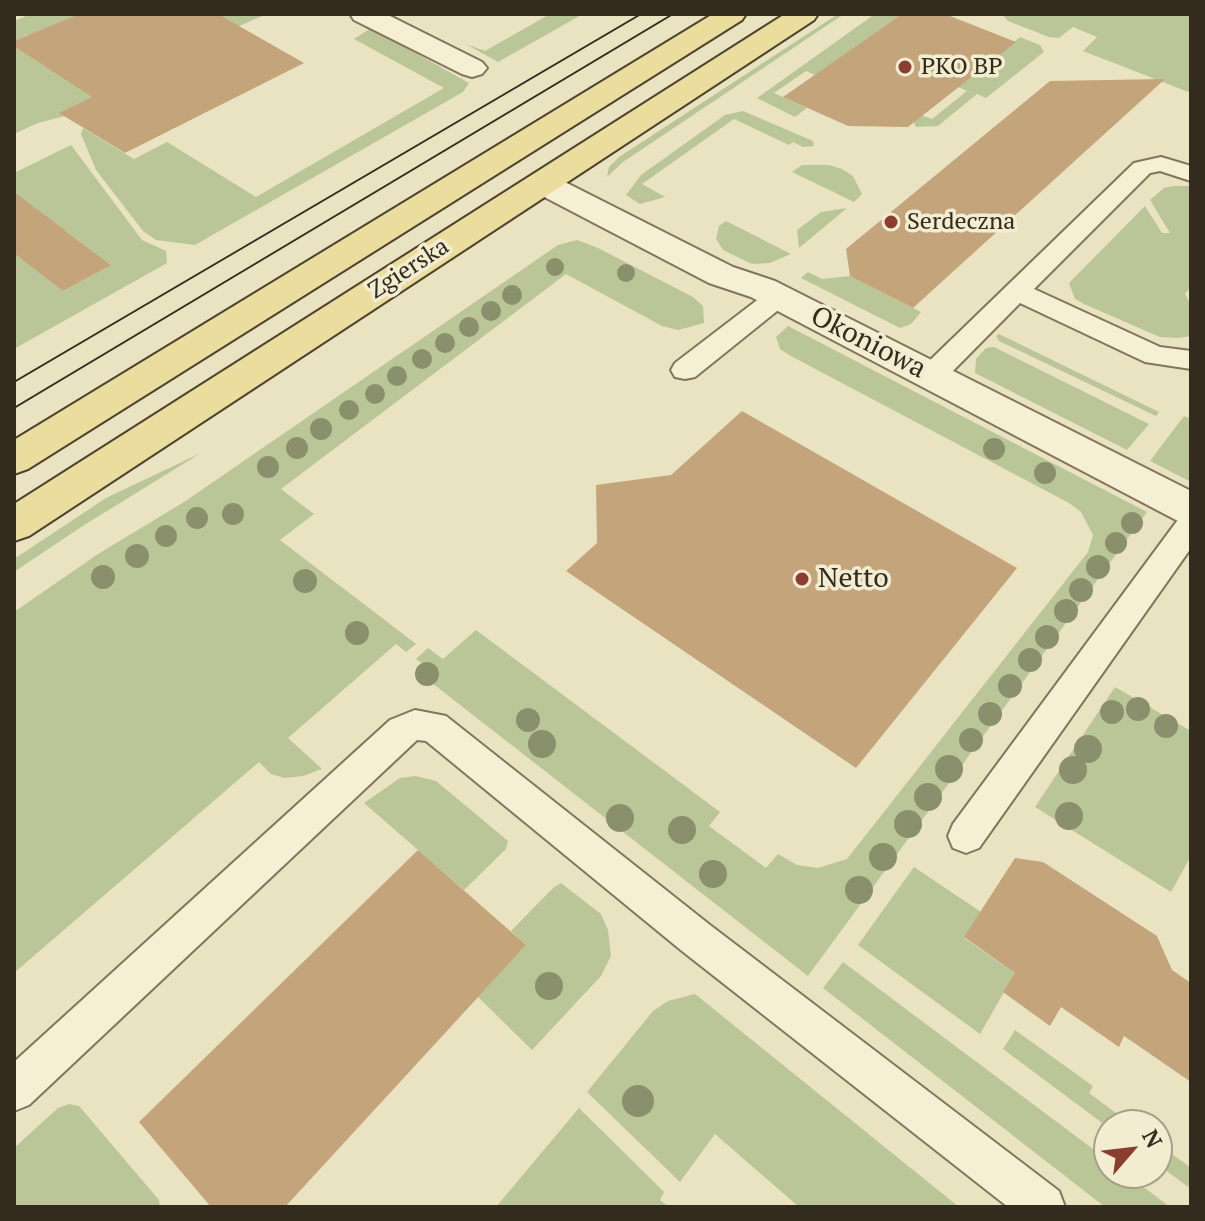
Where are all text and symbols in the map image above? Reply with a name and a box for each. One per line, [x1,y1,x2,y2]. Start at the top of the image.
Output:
place label: PKO BP [921,53,1003,81]
marker: PKO BP [896,58,914,76]
place label: Serdeczna [907,208,1015,236]
marker: Serdeczna [882,213,900,231]
street label: Zgierska [363,232,455,306]
street label: Okoniowa [805,300,931,386]
place label: Netto [818,562,889,596]
marker: Netto [793,570,811,588]
north arrow [1093,1109,1173,1189]
text: N [1136,1124,1170,1153]

